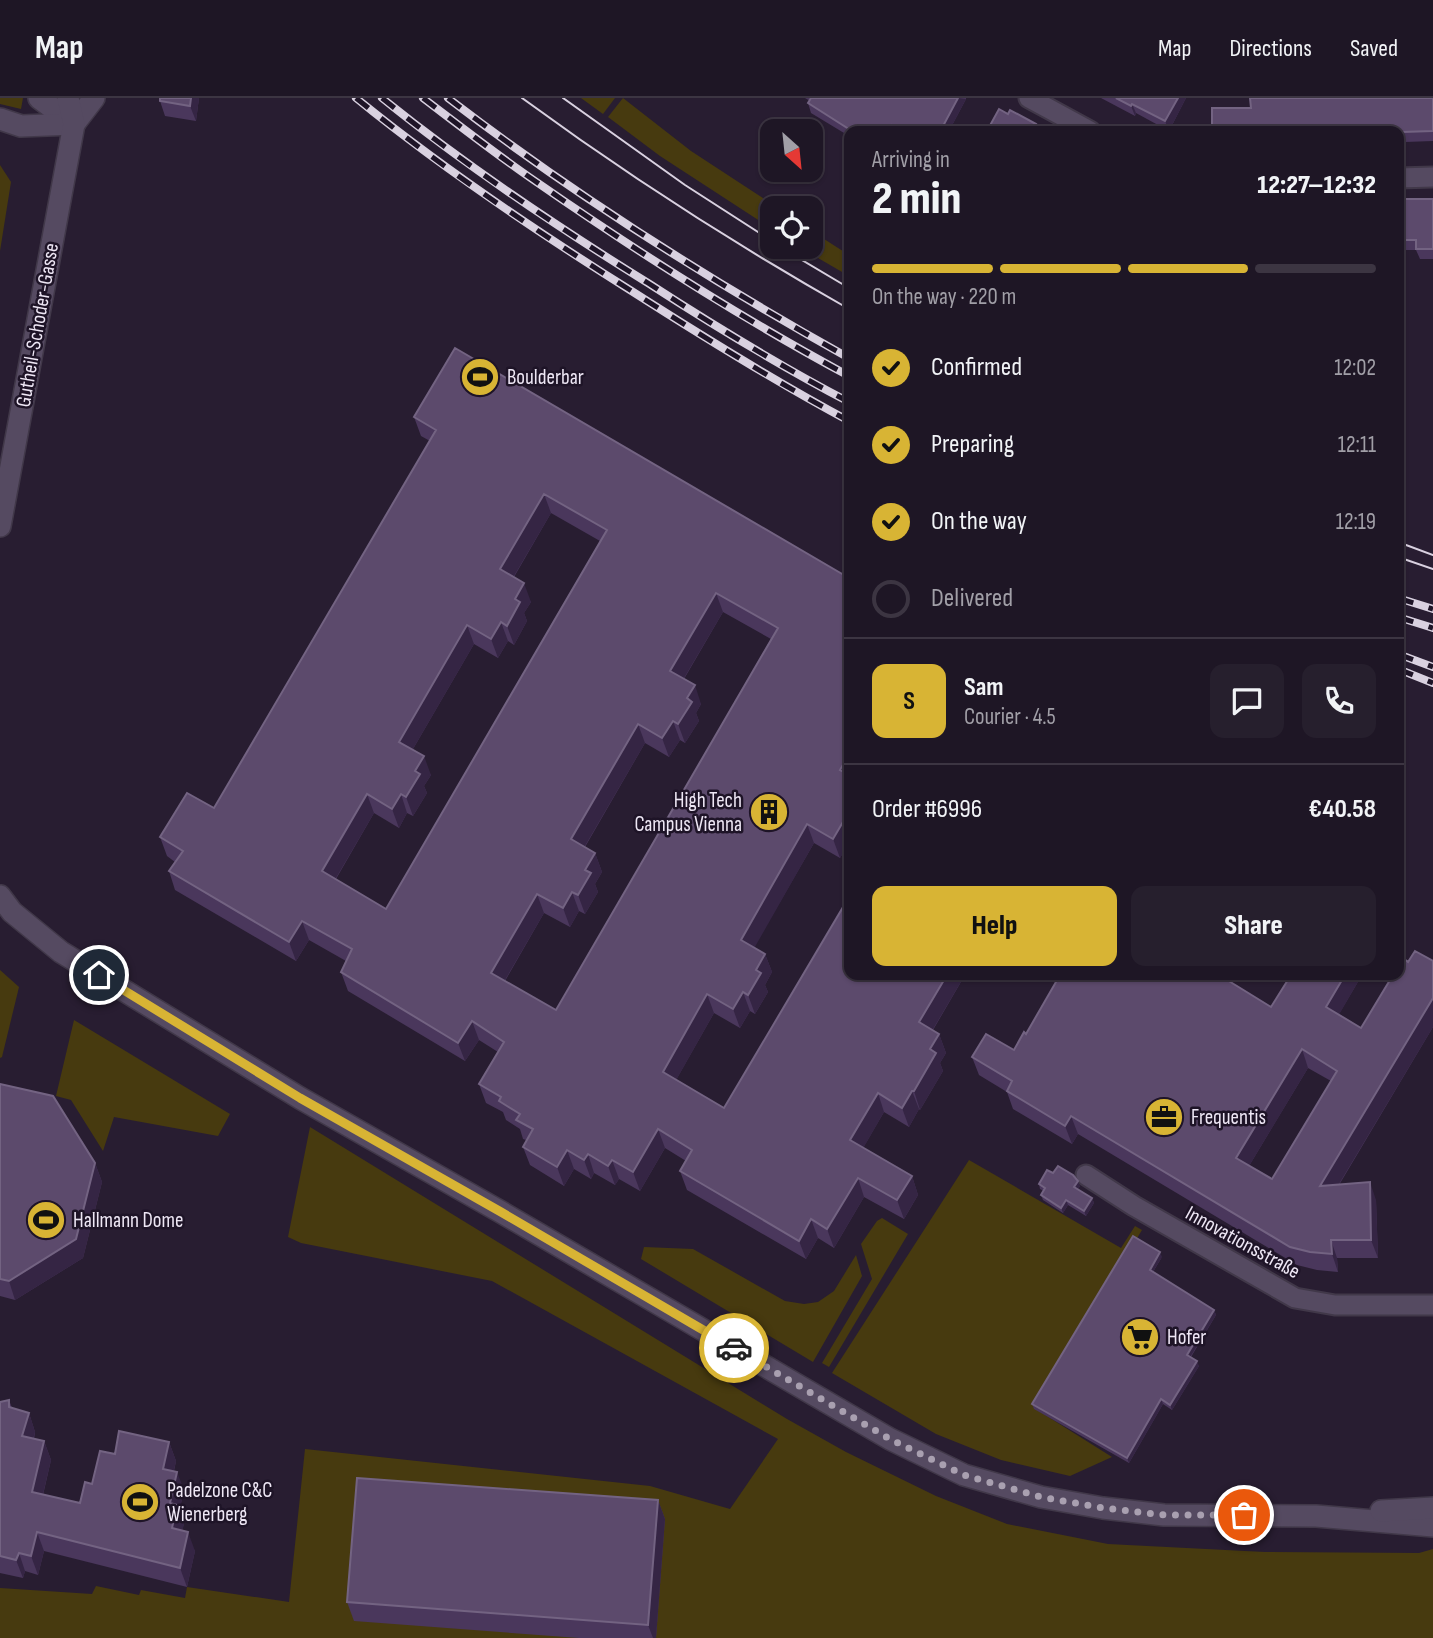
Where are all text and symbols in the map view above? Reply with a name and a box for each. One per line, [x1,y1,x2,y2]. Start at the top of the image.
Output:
text: Map [35,28,84,68]
text: Map [1158,34,1191,63]
text: Directions [1229,34,1312,63]
text: Saved [1350,34,1398,63]
north arrow [760,119,822,182]
map controls [760,119,823,259]
text: Arriving in [872,146,950,174]
text: 12:27–12:32 [1257,170,1376,201]
text: 2 min [872,172,961,227]
button: locate [760,196,823,259]
street label: Gutheil-Schoder-Gasse [11,241,64,409]
text: On the way · 220 m [872,283,1016,311]
icon: check [872,349,910,387]
text: Confirmed [931,352,1022,383]
text: 12:02 [1334,354,1376,382]
sports icon: Boulderbar [459,356,501,398]
place label: Boulderbar [507,365,584,390]
icon: check [872,426,910,464]
text: Preparing [931,429,1014,460]
text: 12:11 [1338,431,1376,459]
icon: check [872,503,910,541]
text: On the way [931,506,1027,537]
text: 12:19 [1336,508,1376,536]
text: Delivered [931,583,1013,614]
button: chat [1210,664,1284,738]
button: phone [1302,664,1376,738]
text: Sam [964,672,1004,703]
text: S [903,686,915,717]
text: Courier · 4.5 [964,703,1056,731]
place label: High Tech Campus Vienna [634,788,742,837]
building icon: High Tech Campus Vienna [748,791,790,833]
text: Order #6996 [872,794,982,825]
text: €40.58 [1308,794,1376,825]
button: Help [872,886,1117,966]
button: Share [1131,886,1376,966]
pin [69,945,129,1005]
icon: home [80,956,118,994]
office icon: Frequentis [1143,1096,1185,1138]
place label: Frequentis [1191,1105,1266,1130]
sports icon: Hallmann Dome [25,1199,67,1241]
street label: Innovationsstraße [1181,1201,1304,1284]
place label: Hallmann Dome [73,1208,183,1233]
courier [699,1313,769,1383]
supermarket icon: Hofer [1119,1316,1161,1358]
place label: Hofer [1167,1325,1206,1350]
icon: car [715,1329,753,1367]
place label: Padelzone C&C Wienerberg [167,1478,272,1527]
sports icon: Padelzone C&C Wienerberg [119,1481,161,1523]
pin [1214,1485,1274,1545]
icon: bag [1225,1496,1263,1534]

